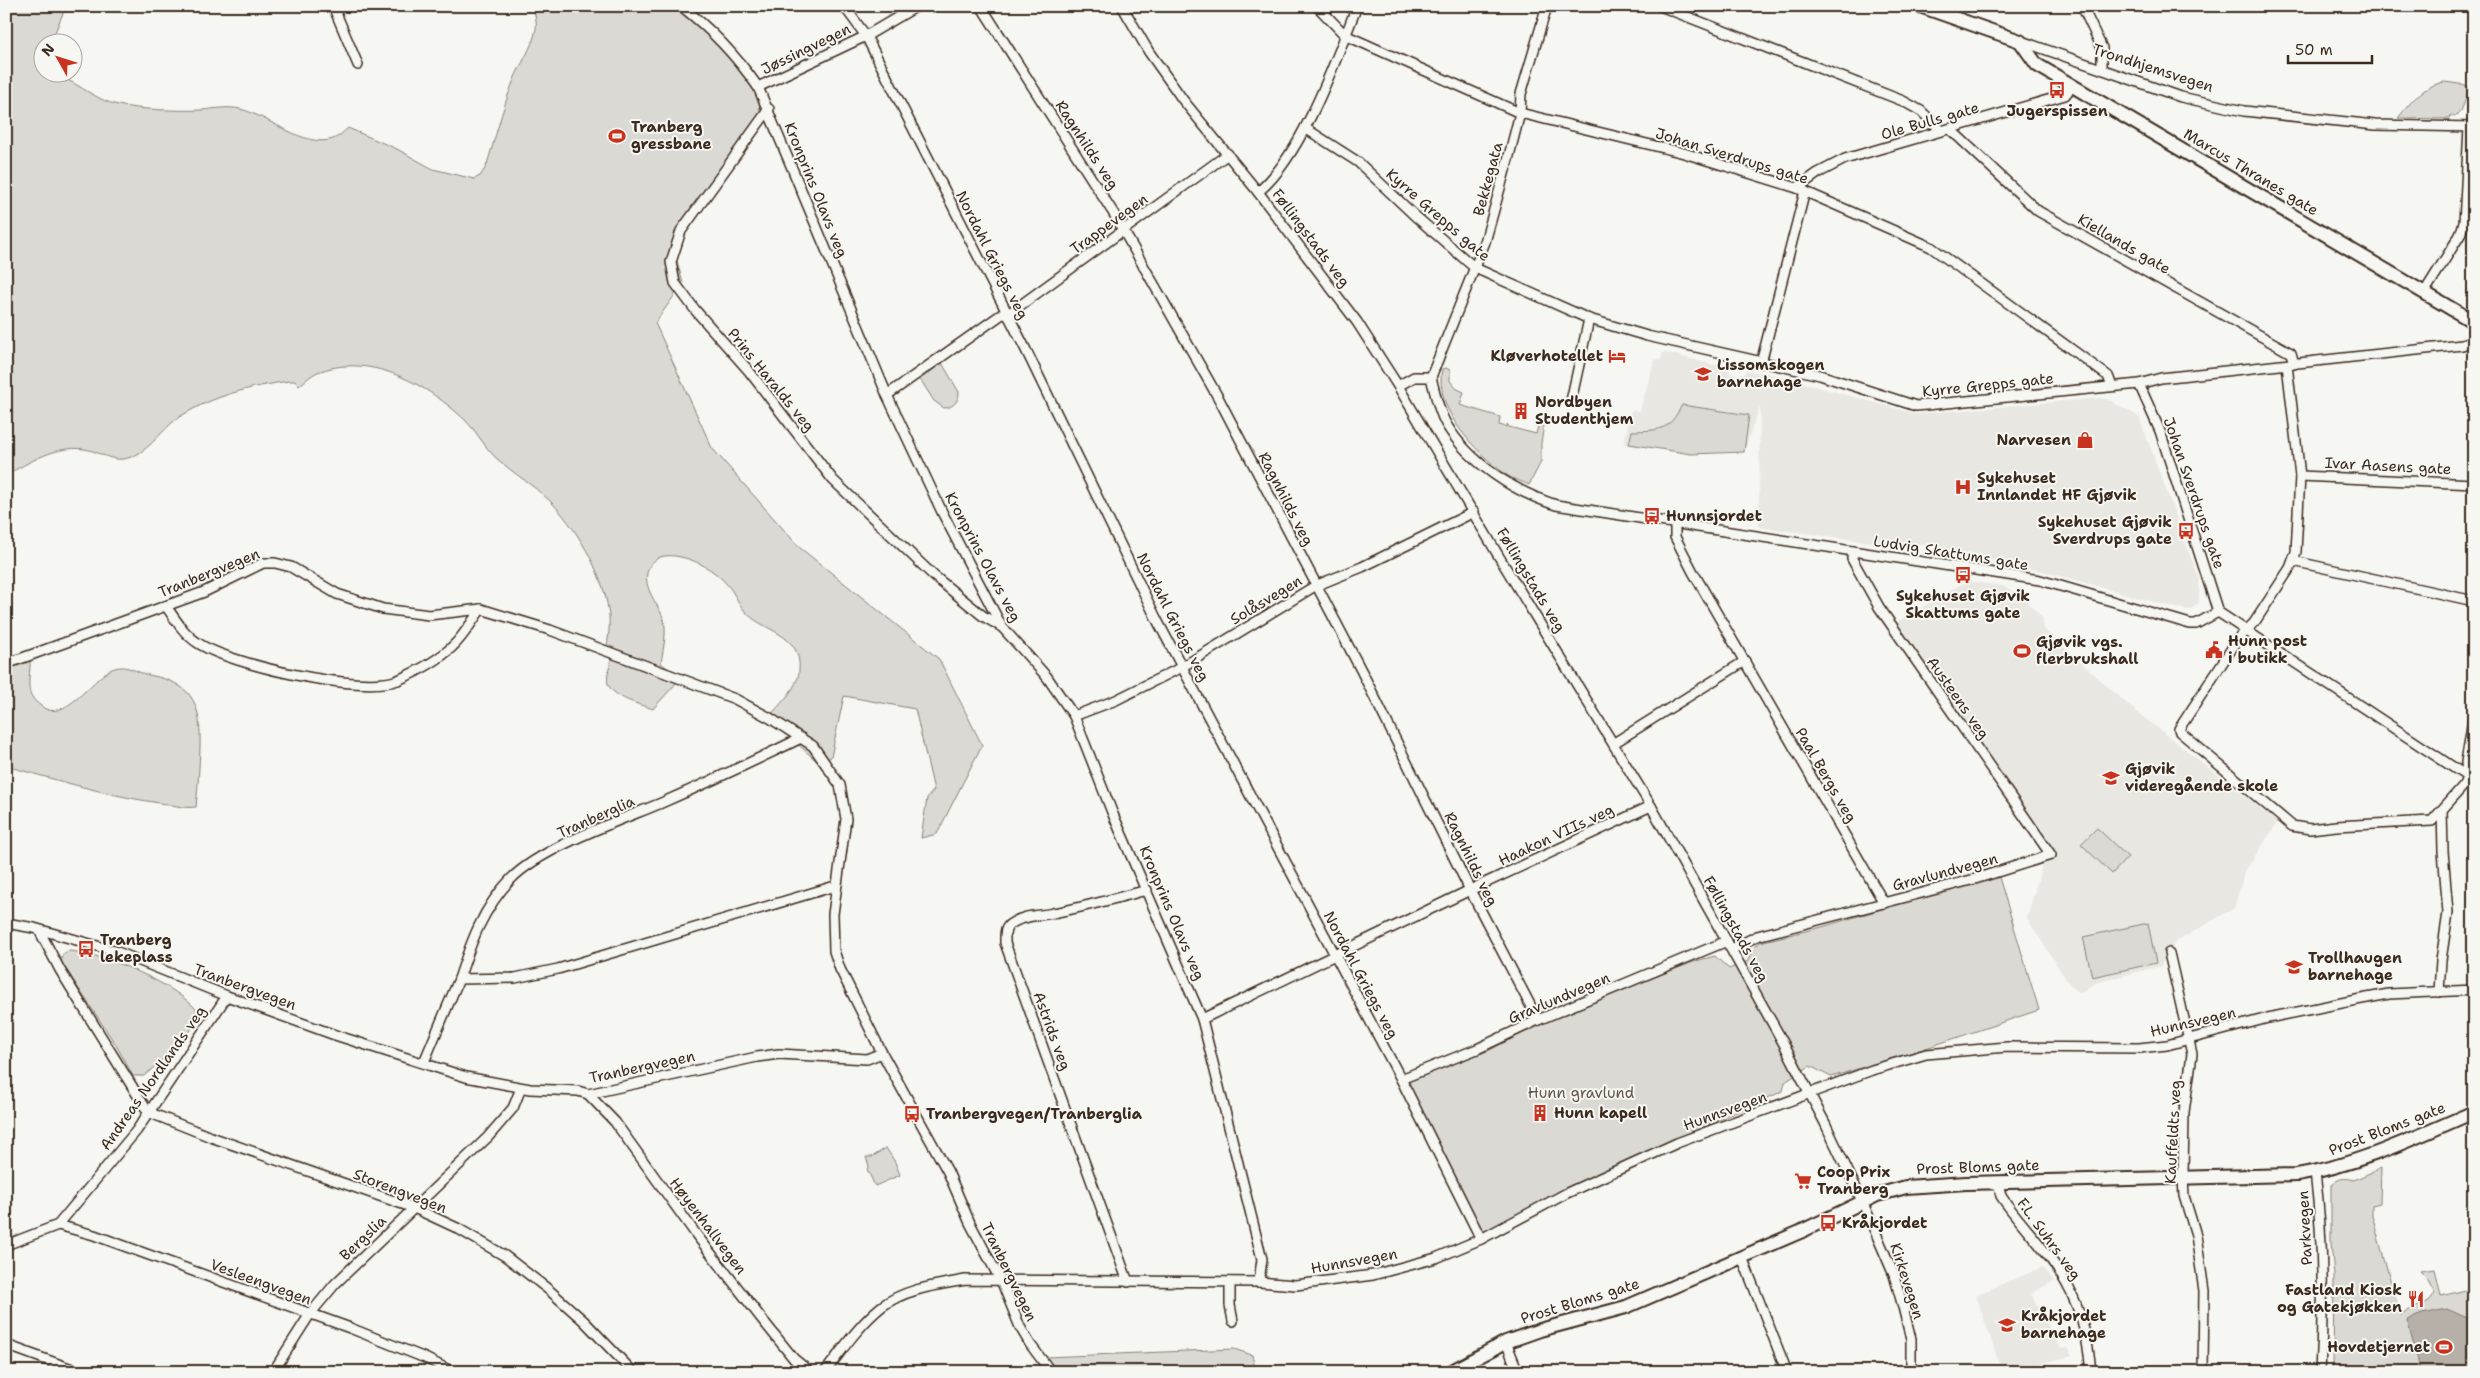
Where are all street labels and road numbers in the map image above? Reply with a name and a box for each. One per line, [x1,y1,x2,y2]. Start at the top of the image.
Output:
street label: Jøssingvegen [758,19,854,79]
street label: Trondhjemsvegen [2090,39,2216,97]
street label: Ragnhilds veg [1051,97,1123,193]
street label: Ole Bulls gate [1879,97,1981,145]
street label: Kronprins Olavs veg [780,119,852,261]
street label: Johan Sverdrups gate [1653,123,1811,189]
street label: Marcus Thranes gate [2180,124,2322,220]
street label: Bekkegata [1469,139,1508,218]
street label: Kyrre Grepps gate [1382,164,1494,266]
street label: Føllingstads veg [1267,185,1355,291]
street label: Nordahl Griegs veg [951,187,1033,323]
street label: Trappevegen [1066,189,1152,259]
street label: Kiellands gate [2074,209,2174,279]
street label: Prins Haralds veg [723,324,819,436]
street label: Kyrre Grepps gate [1921,368,2055,402]
street label: Johan Sverdrups gate [2159,415,2229,571]
street label: Ragnhilds veg [1254,449,1318,549]
street label: Ivar Aasens gate [2324,453,2452,479]
street label: Kronprins Olavs veg [940,489,1026,625]
street label: Føllingstads veg [1492,524,1570,636]
street label: Ludvig Skattums gate [1872,531,2030,575]
street label: Tranbergvegen [155,544,263,602]
street label: Nordahl Griegs veg [1132,549,1214,685]
street label: Solåsvegen [1226,571,1306,629]
street label: Austeens veg [1922,653,1994,743]
street label: Paal Bergs veg [1791,724,1861,826]
street label: Tranberglia [554,791,639,843]
street label: Haakon VIIs veg [1495,800,1617,870]
street label: Ragnhilds veg [1440,809,1502,909]
street label: Kronprins Olavs veg [1135,843,1209,983]
street label: Gravlundvegen [1890,848,2000,896]
street label: Føllingstads veg [1699,872,1773,986]
street label: Nordahl Griegs veg [1319,908,1403,1042]
street label: Tranbergvegen [191,959,299,1015]
street label: Gravlundvegen [1505,968,1613,1028]
street label: Astrids veg [1029,989,1075,1073]
street label: Andreas Nordlands veg [95,1002,211,1154]
street label: Hunnsvegen [2148,1002,2238,1042]
street label: Tranbergvegen [587,1046,697,1088]
street label: Kauffeldts veg [2160,1079,2186,1185]
street label: Hunnsvegen [1680,1087,1770,1135]
street label: Prost Bloms gate [2326,1098,2448,1160]
street label: Prost Bloms gate [1916,1155,2040,1179]
street label: Storengvegen [350,1164,450,1218]
street label: Høyenhallvegen [665,1174,751,1278]
street label: Parkvegen [2293,1190,2317,1266]
street label: F.L. Suhrs veg [2012,1194,2086,1284]
street label: Bergslia [335,1210,391,1265]
street label: Tranbergvegen [976,1219,1042,1325]
street label: Kirkevegen [1885,1240,1929,1322]
street label: Hunnsvegen [1309,1244,1399,1278]
street label: Vesleengvegen [208,1254,314,1310]
street label: Prost Bloms gate [1518,1273,1642,1329]

